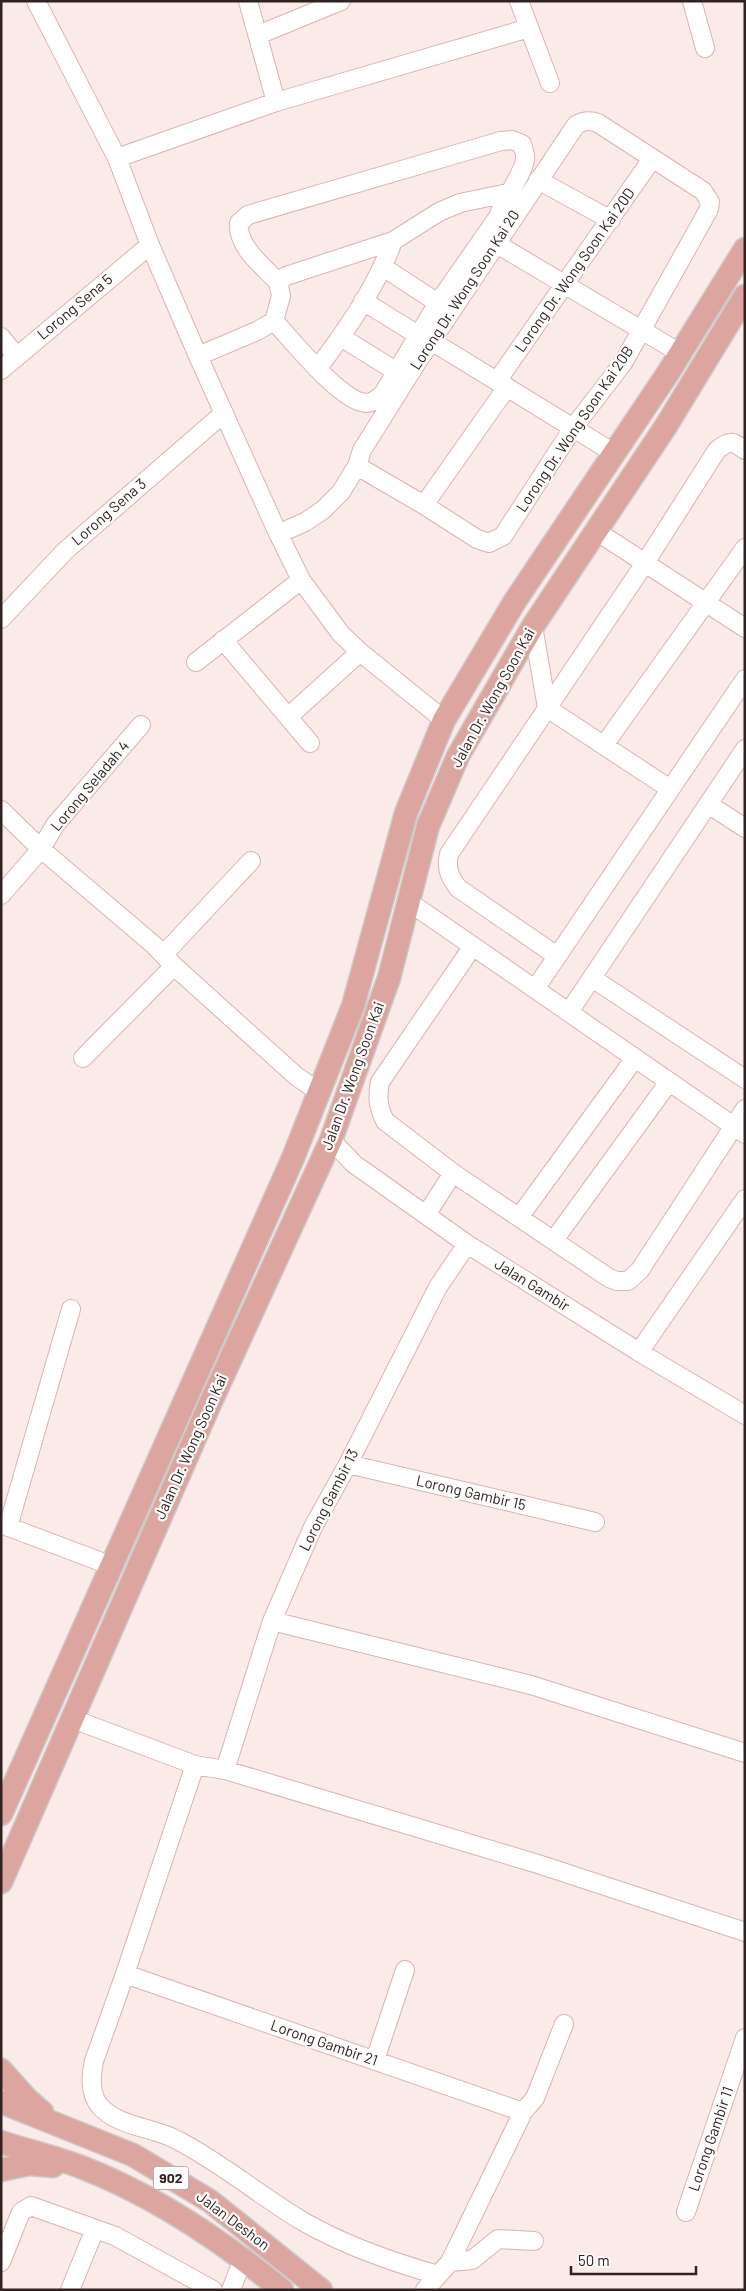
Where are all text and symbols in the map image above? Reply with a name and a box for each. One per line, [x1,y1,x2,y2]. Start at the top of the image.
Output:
street label: Lorong Dr. Wong Soon Kai 20D [511,184,638,355]
street label: Lorong Dr. Wong Soon Kai 20 [406,206,523,373]
street label: Lorong Sena 5 [33,270,116,343]
street label: Lorong Dr. Wong Soon Kai 20B [512,342,637,515]
street label: Lorong Sena 3 [67,474,149,548]
street label: Jalan Dr. Wong Soon Kai [446,625,538,770]
street label: Lorong Seladah 4 [46,737,132,834]
street label: Jalan Dr. Wong Soon Kai [317,999,387,1152]
street label: Jalan Gambir [492,1254,574,1315]
street label: Jalan Dr. Wong Soon Kai [150,1371,230,1522]
street label: Lorong Gambir 13 [295,1446,362,1554]
street label: Lorong Gambir 15 [415,1471,528,1513]
street label: Lorong Gambir 21 [268,2015,380,2069]
street label: Lorong Gambir 11 [684,2084,736,2193]
road number: 902 [154,2166,188,2190]
street label: Jalan Deshon [193,2187,274,2254]
scale bar [571,2244,696,2276]
text: 50 m [578,2251,610,2269]

